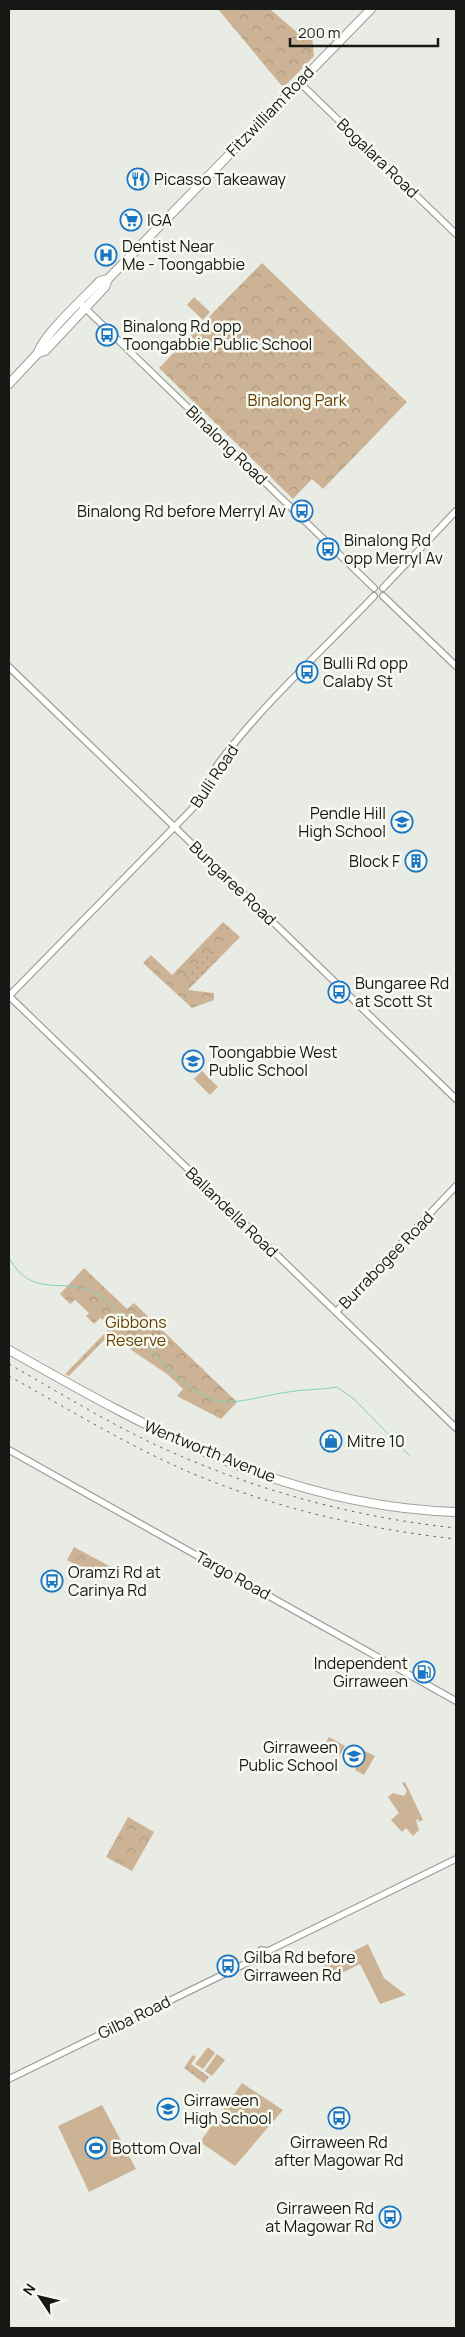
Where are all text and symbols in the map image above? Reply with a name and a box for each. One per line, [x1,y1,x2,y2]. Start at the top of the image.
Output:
scale bar [290,15,438,47]
text: 200 m [298,22,341,43]
street label: Fitzwilliam Road [221,61,319,161]
street label: Bogalara Road [332,113,424,203]
restaurant icon: Picasso Takeaway [126,167,150,191]
place label: Picasso Takeaway [154,168,287,190]
supermarket icon: IGA [119,208,143,232]
place label: IGA [147,209,172,231]
place label: Dentist Near Me - Toongabbie [122,235,245,275]
hospital icon: Dentist Near Me - Toongabbie [94,243,118,267]
place label: Binalong Rd opp Toongabbie Public School [123,315,312,355]
bus stop icon: Binalong Rd opp Toongabbie Public School [95,323,119,347]
park label: Binalong Park [247,389,348,411]
street label: Binalong Road [182,401,272,489]
bus stop icon: Binalong Rd before Merryl Av [290,499,314,523]
place label: Binalong Rd before Merryl Av [77,500,286,522]
place label: Binalong Rd opp Merryl Av [344,529,443,569]
bus stop icon: Binalong Rd opp Merryl Av [316,537,340,561]
place label: Bulli Rd opp Calaby St [323,652,408,692]
bus stop icon: Bulli Rd opp Calaby St [295,660,319,684]
street label: Bulli Road [185,740,243,812]
place label: Pendle Hill High School [298,802,386,842]
school or university icon: Pendle Hill High School [390,810,414,834]
street label: Bungaree Road [185,836,281,930]
building icon: Block F [404,849,428,873]
place label: Block F [349,850,400,872]
place label: Bungaree Rd at Scott St [355,972,449,1012]
bus stop icon: Bungaree Rd at Scott St [327,980,351,1004]
place label: Toongabbie West Public School [209,1041,337,1081]
school or university icon: Toongabbie West Public School [181,1049,205,1073]
street label: Ballandella Road [181,1162,283,1262]
street label: Burrabogee Road [334,1206,438,1314]
park label: Gibbons Reserve [105,1311,167,1351]
street label: Wentworth Avenue [141,1415,279,1487]
shop icon: Mitre 10 [319,1429,343,1453]
place label: Mitre 10 [347,1430,405,1452]
street label: Targo Road [191,1545,275,1605]
place label: Oramzi Rd at Carinya Rd [68,1561,161,1601]
bus stop icon: Oramzi Rd at Carinya Rd [40,1569,64,1593]
place label: Independent Girraween [314,1652,408,1692]
fuel station icon: Independent Girraween [412,1660,436,1684]
place label: Girraween Public School [239,1736,338,1776]
school or university icon: Girraween Public School [342,1744,366,1768]
place label: Gilba Rd before Girraween Rd [244,1946,356,1986]
bus stop icon: Gilba Rd before Girraween Rd [216,1954,240,1978]
street label: Gilba Road [94,1990,174,2044]
place label: Girraween High School [184,2089,272,2129]
school or university icon: Girraween High School [156,2097,180,2121]
bus stop icon: Girraween Rd after Magowar Rd [327,2106,351,2130]
place label: Girraween Rd after Magowar Rd [274,2131,404,2171]
sports icon: Bottom Oval [84,2136,108,2160]
place label: Bottom Oval [112,2137,201,2159]
place label: Girraween Rd at Magowar Rd [265,2197,374,2237]
bus stop icon: Girraween Rd at Magowar Rd [378,2205,402,2229]
north arrow [15,2272,65,2322]
text: N [18,2280,40,2299]

